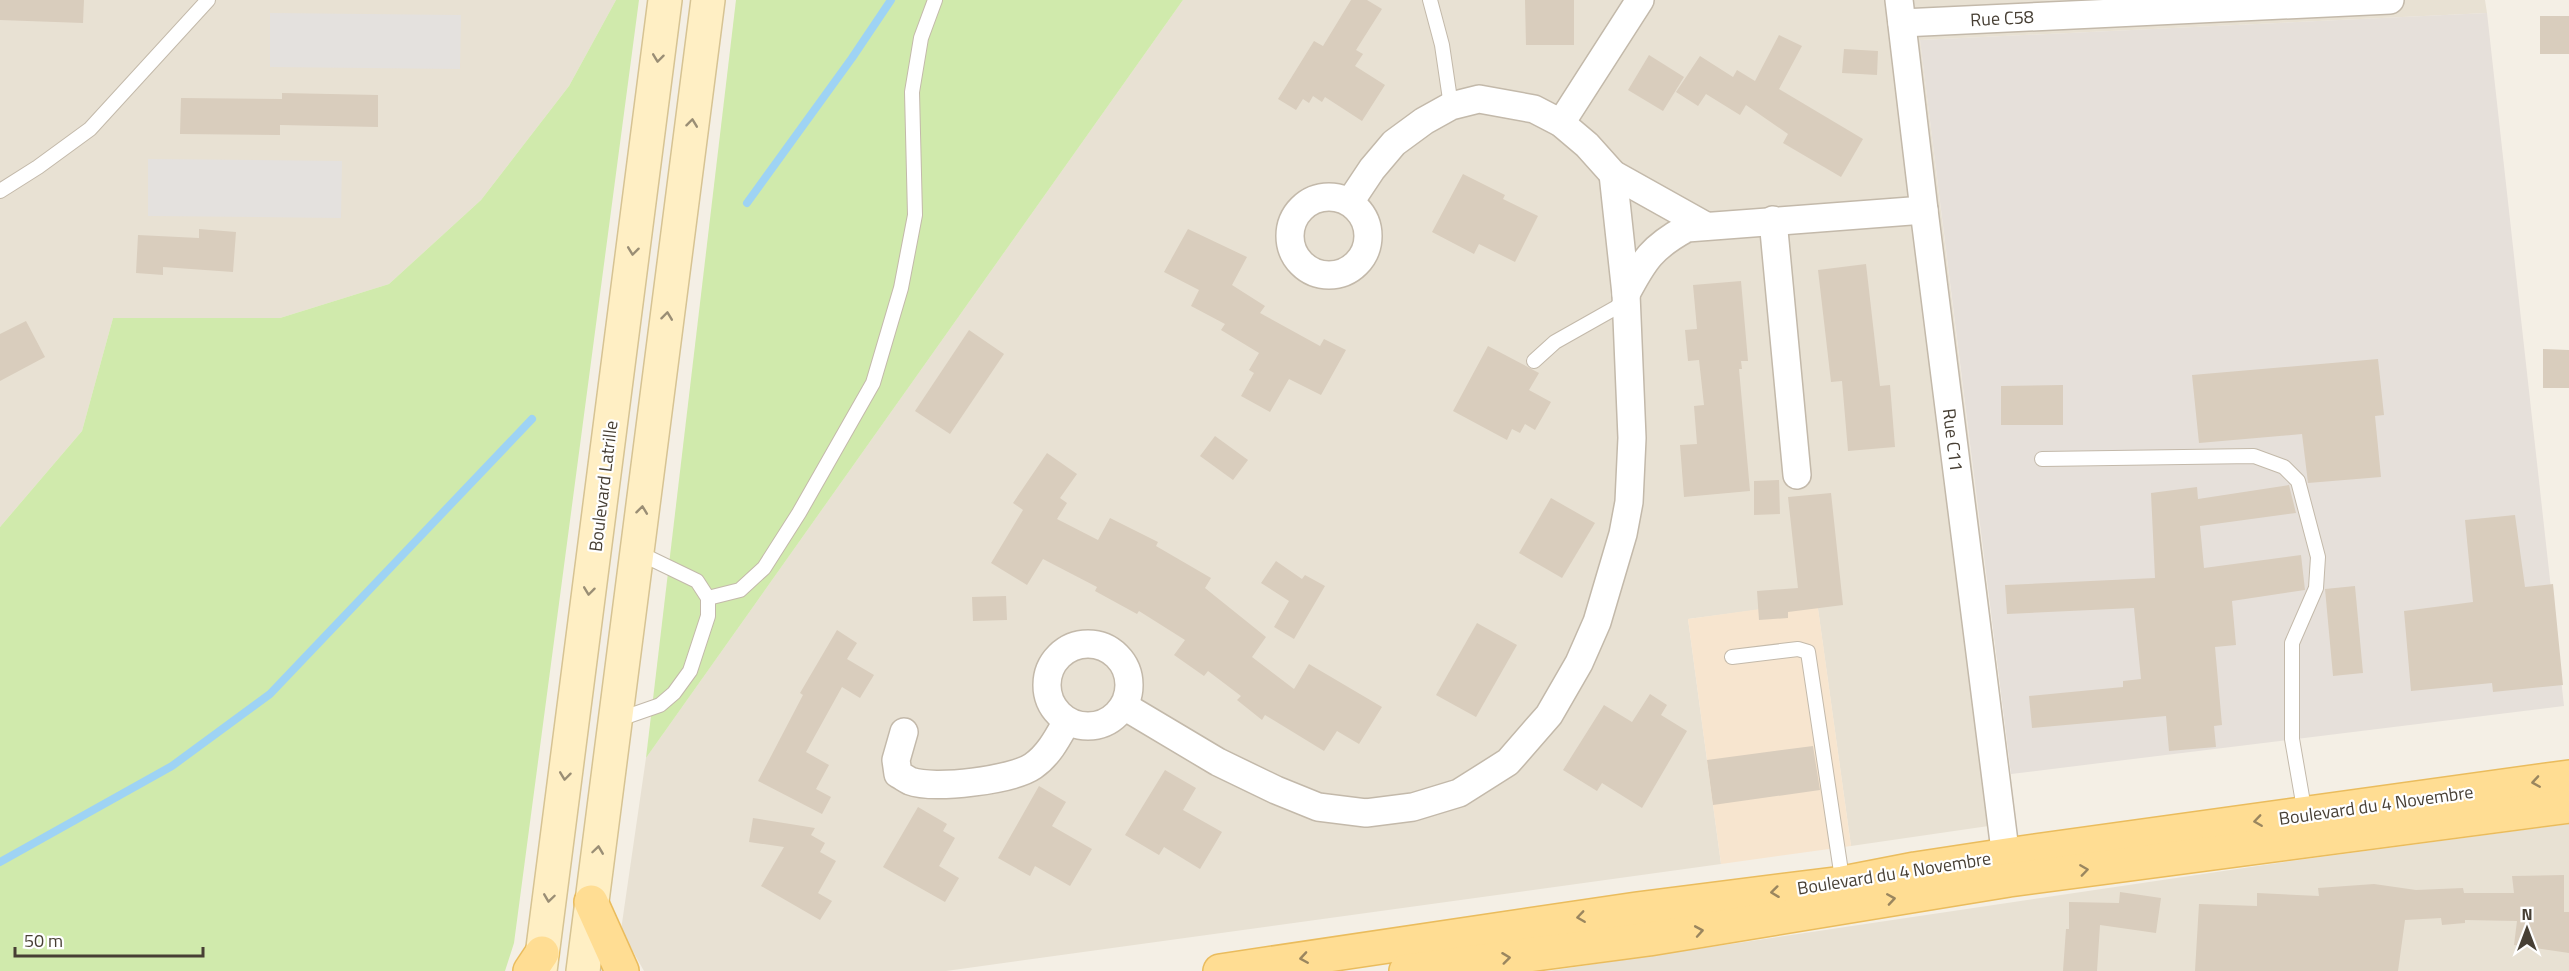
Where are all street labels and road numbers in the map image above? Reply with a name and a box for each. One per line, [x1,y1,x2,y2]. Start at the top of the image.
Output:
street label: Rue C58 [1970,3,2034,33]
street label: Rue C11 [1936,407,1970,473]
street label: Boulevard Latrille [582,419,624,553]
street label: Boulevard du 4 Novembre [2277,778,2475,832]
street label: Boulevard du 4 Novembre [1795,844,1993,902]

